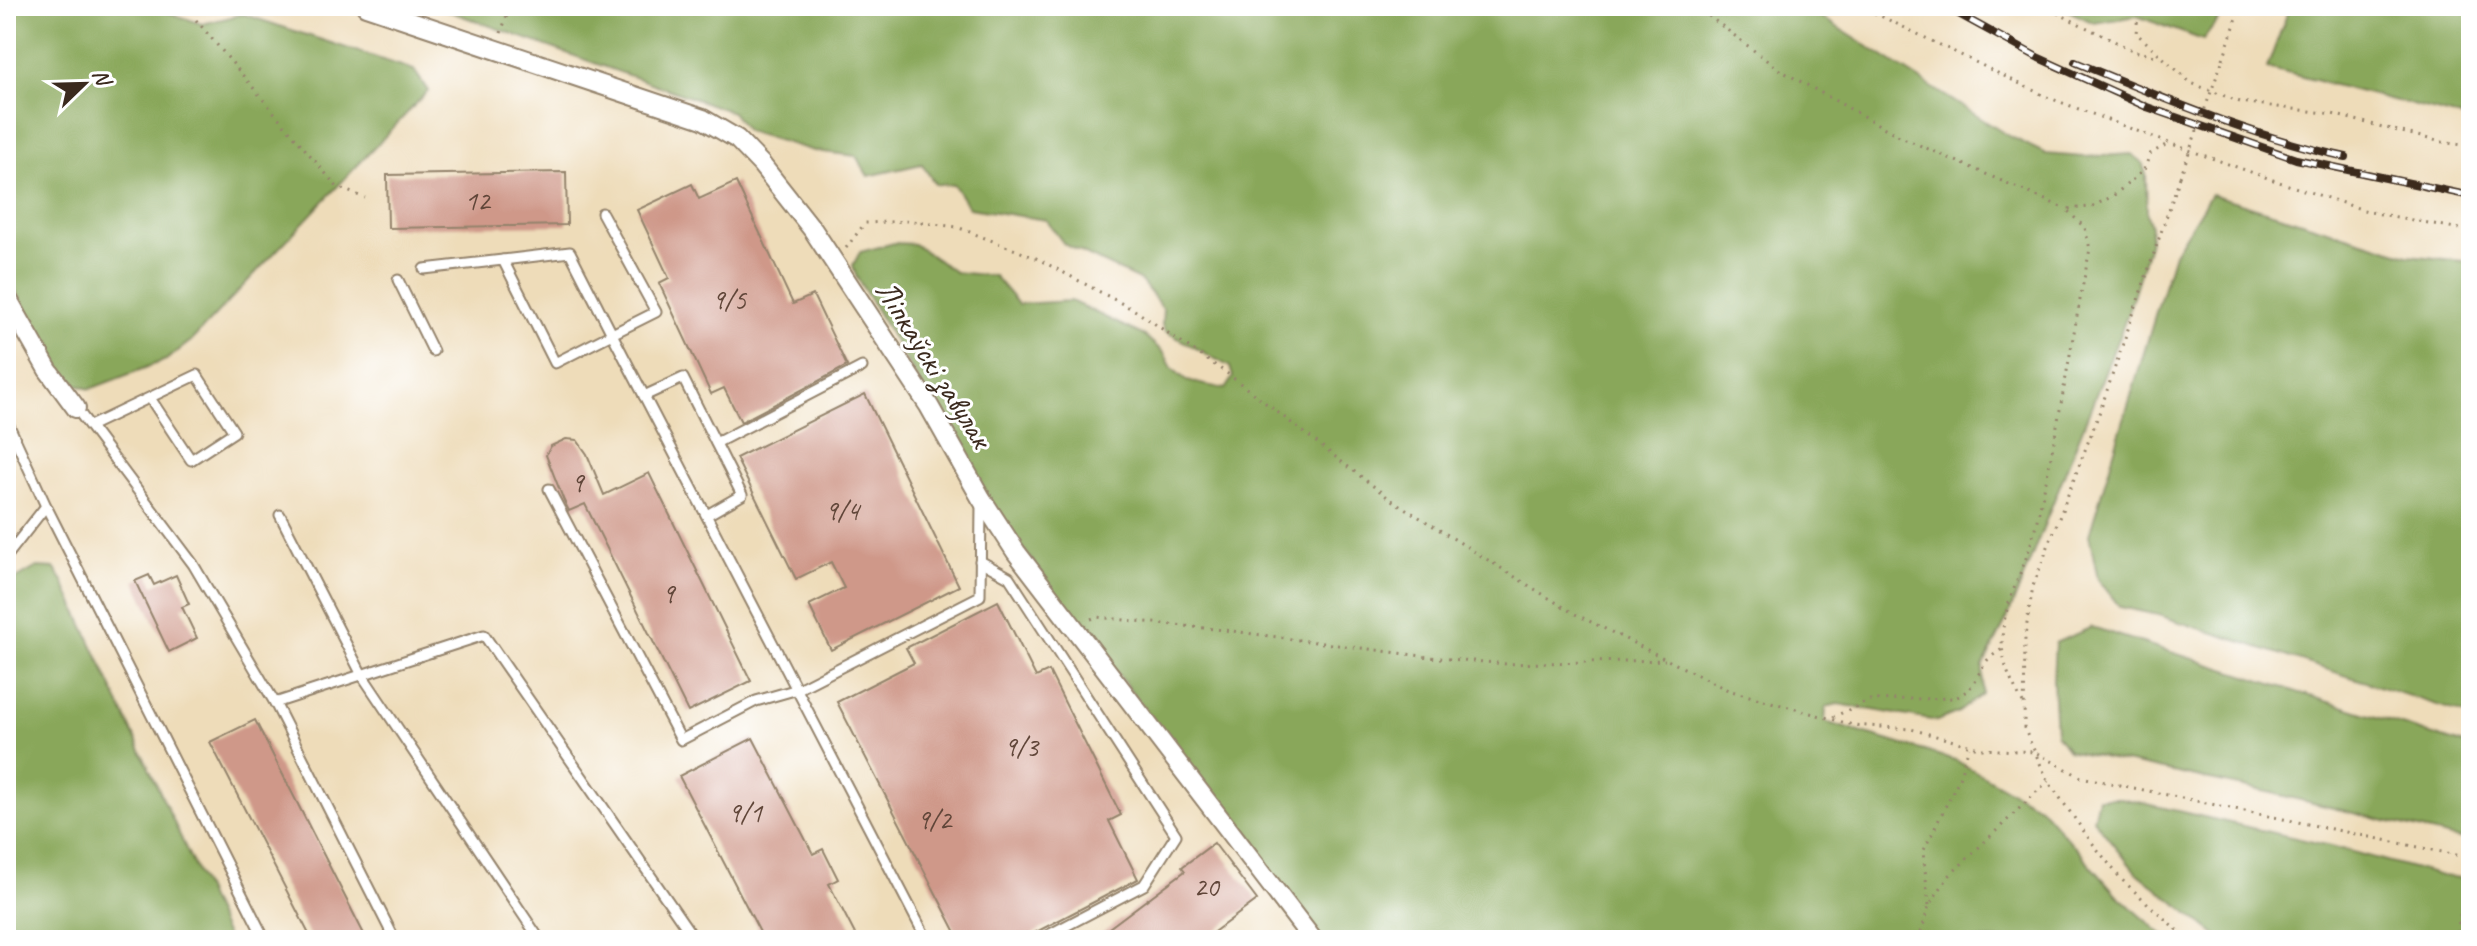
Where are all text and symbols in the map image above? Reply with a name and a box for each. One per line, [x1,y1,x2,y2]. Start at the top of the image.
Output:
north arrow [44,44,124,124]
text: N [86,65,118,91]
house number: 12 [464,183,492,218]
street label: Ліпкаўскі завулак [866,273,1003,458]
house number: 9/5 [712,282,748,317]
house number: 9 [571,465,586,500]
house number: 9/4 [825,493,862,528]
house number: 9 [662,576,677,611]
house number: 9/3 [1004,729,1041,764]
house number: 9/1 [728,795,764,830]
house number: 9/2 [917,802,954,837]
house number: 20 [1193,869,1221,904]

